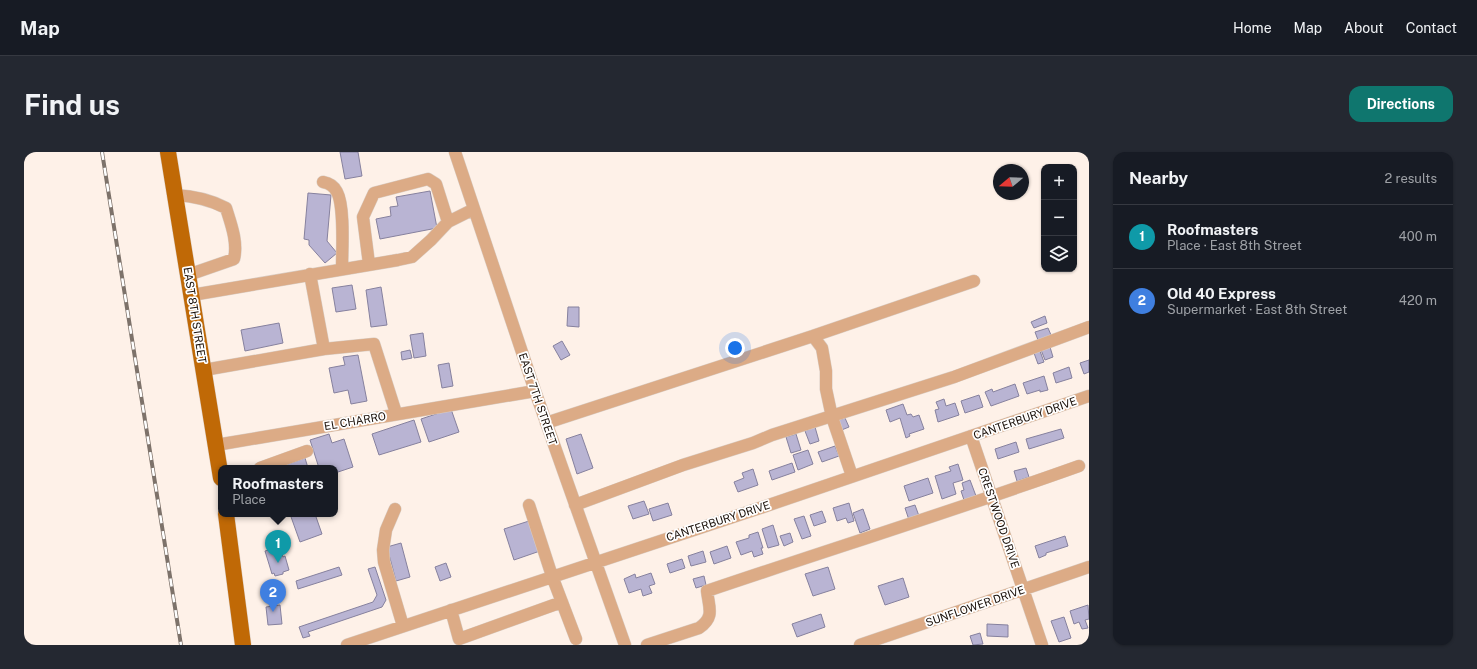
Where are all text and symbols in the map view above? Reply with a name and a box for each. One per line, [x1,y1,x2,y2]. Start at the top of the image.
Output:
text: Map [20,17,60,39]
text: Home [1233,20,1272,36]
text: Map [1294,20,1322,36]
text: About [1344,20,1384,36]
text: Contact [1406,20,1457,36]
button: Directions [1349,86,1453,122]
text: Find us [24,88,120,121]
north arrow [993,164,1029,200]
map controls [1041,164,1077,272]
button: + [1041,164,1077,200]
text: Nearby [1129,168,1188,188]
text: 2 results [1385,171,1437,186]
button: − [1041,200,1077,236]
text: Roofmasters [1167,221,1259,238]
text: 1 [1139,229,1145,244]
text: 400 m [1399,229,1437,244]
button: layers [1041,236,1077,272]
text: Place · East 8th Street [1167,238,1302,253]
street label: EAST 8TH STREET [181,266,209,364]
text: Old 40 Express [1167,285,1276,302]
text: 2 [1138,293,1146,308]
text: 420 m [1399,293,1437,308]
text: Supermarket · East 8th Street [1167,302,1347,317]
your location [725,338,745,358]
street label: EAST 7TH STREET [517,351,560,447]
street label: CANTERBURY DRIVE [972,395,1078,441]
street label: EL CHARRO [323,410,387,432]
popup [218,465,338,517]
street label: CRESTWOOD DRIVE [976,466,1022,570]
text: Roofmasters [232,475,324,492]
text: Place [232,492,266,507]
street label: CANTERBURY DRIVE [665,498,772,543]
pin: 1 [265,530,291,563]
pin: 2 [260,579,286,612]
street label: SUNFLOWER DRIVE [924,583,1026,629]

